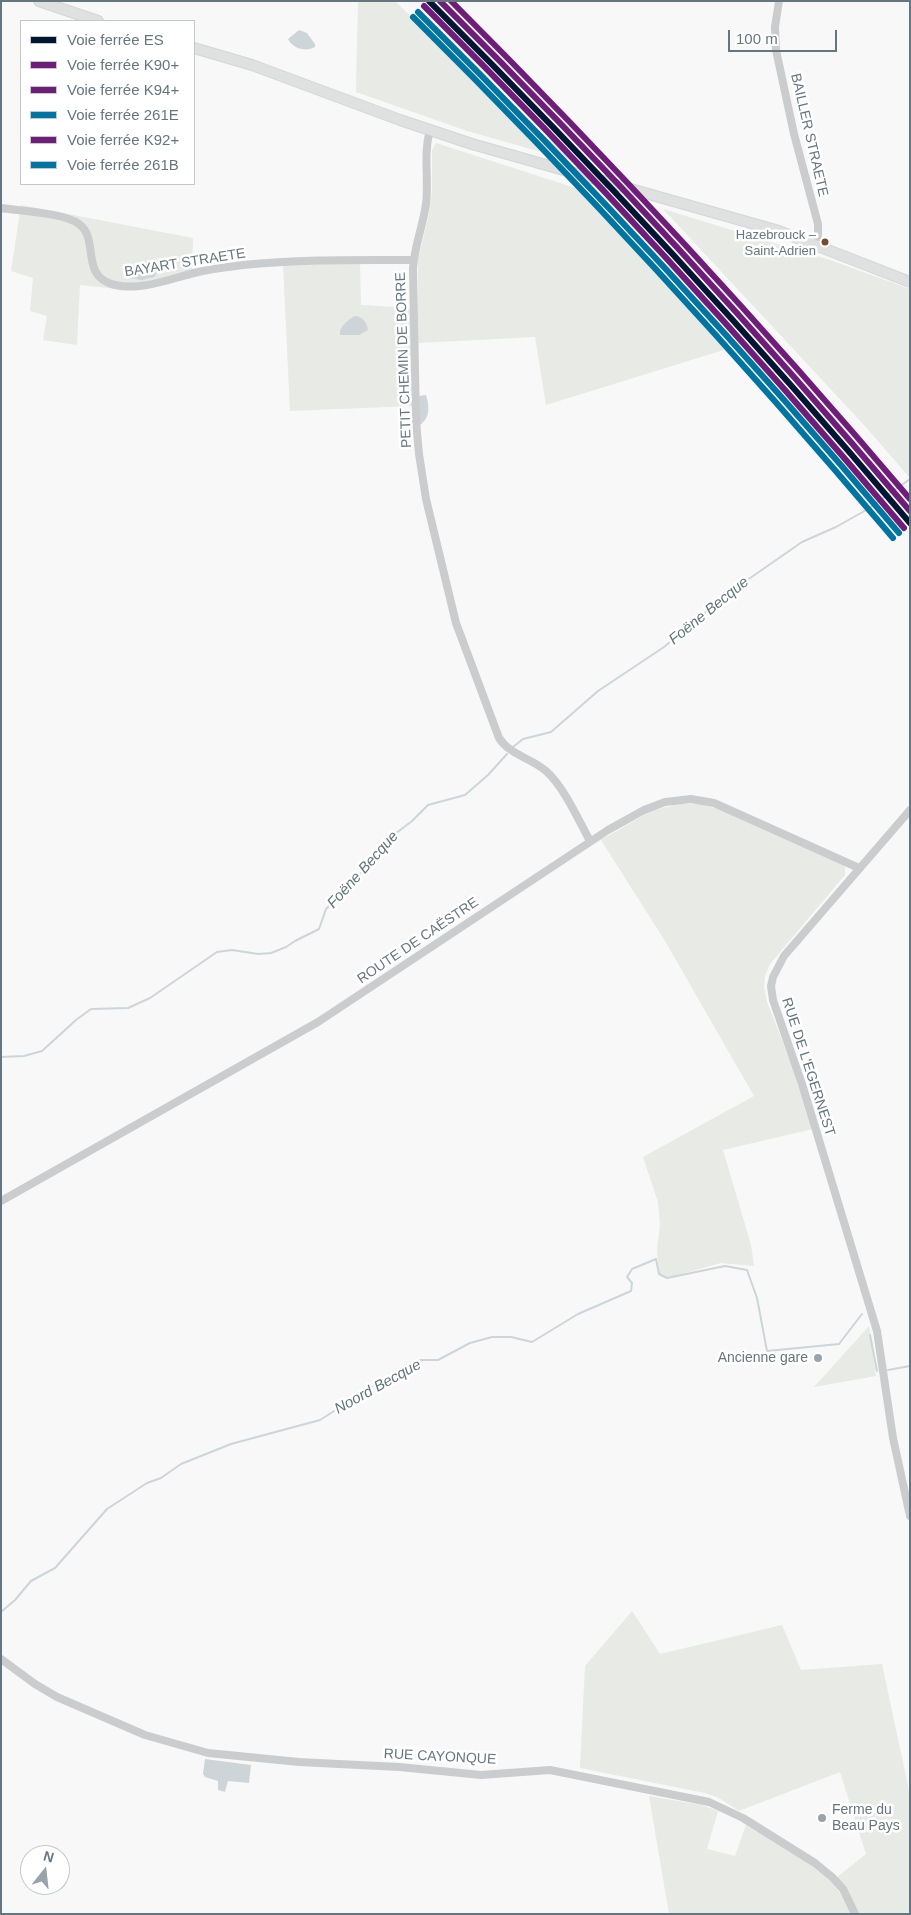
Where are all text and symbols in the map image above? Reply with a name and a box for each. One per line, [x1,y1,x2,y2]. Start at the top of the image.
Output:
legend [20,20,195,185]
scale bar [731,20,840,52]
text: 100 m [736,30,778,47]
text: Voie ferrée ES [67,31,164,48]
text: Voie ferrée K90+ [67,56,179,73]
street label: BAILLER STRAETE [787,72,831,198]
text: Voie ferrée K94+ [67,81,179,98]
text: Voie ferrée 261E [67,106,179,123]
text: Voie ferrée K92+ [67,131,179,148]
text: Voie ferrée 261B [67,156,179,173]
place label: Hazebrouck – Saint-Adrien [736,227,816,258]
marker: Hazebrouck – Saint-Adrien [820,237,830,247]
street label: BAYART STRAETE [123,245,247,281]
street label: PETIT CHEMIN DE BORRE [393,272,415,448]
water label: Foëne Becque [665,573,753,649]
water label: Foëne Becque [324,828,402,912]
street label: ROUTE DE CAËSTRE [354,894,482,988]
street label: RUE DE L'EGERNEST [778,996,838,1138]
place label: Ancienne gare [718,1350,808,1366]
marker: Ancienne gare [812,1352,824,1364]
water label: Noord Becque [332,1356,424,1418]
street label: RUE CAYONQUE [383,1746,497,1768]
place label: Ferme du Beau Pays [832,1802,900,1834]
marker: Ferme du Beau Pays [816,1812,828,1824]
north arrow [20,1845,70,1895]
text: N [42,1847,56,1866]

